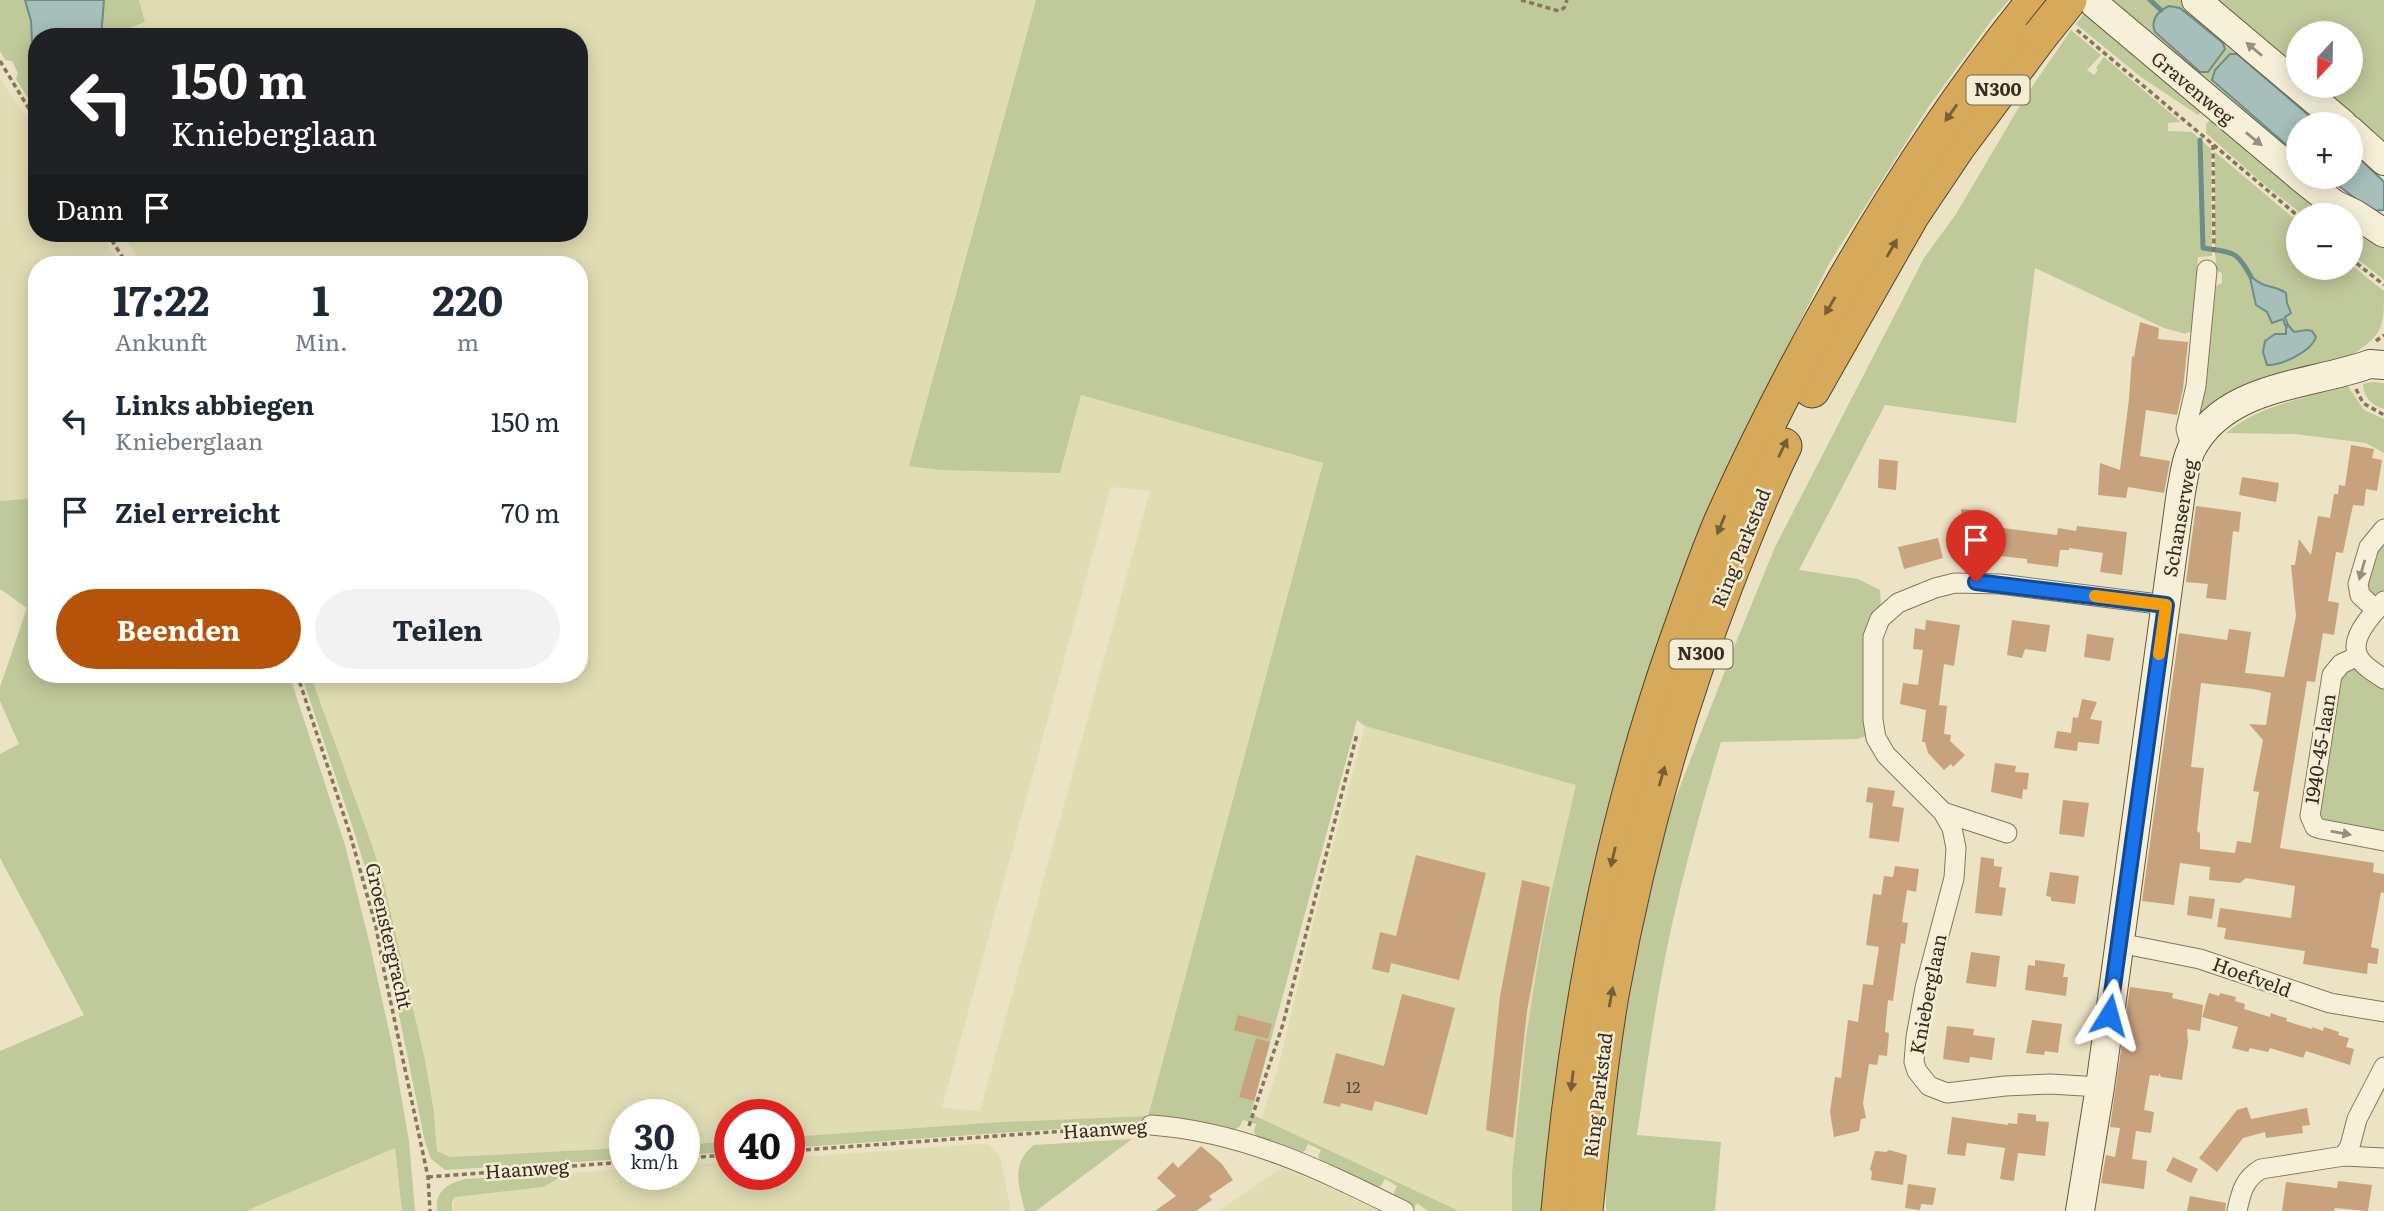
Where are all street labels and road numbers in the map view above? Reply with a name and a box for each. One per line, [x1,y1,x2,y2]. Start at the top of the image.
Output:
street label: Gravenweg [2146,44,2242,131]
road number: N300 [1966,76,2030,104]
street label: Schanserweg [2155,456,2203,579]
street label: Ring Parkstad [1703,483,1777,611]
road number: N300 [1670,640,1732,668]
street label: 1940-45-laan [2296,691,2342,806]
street label: Groenstergracht [360,860,421,1012]
street label: Knieberglaan [1902,931,1952,1057]
street label: Hoefveld [2209,949,2296,1003]
street label: Ring Parkstad [1575,1030,1619,1159]
street label: Haanweg [1062,1111,1149,1145]
street label: Haanweg [484,1151,571,1185]

